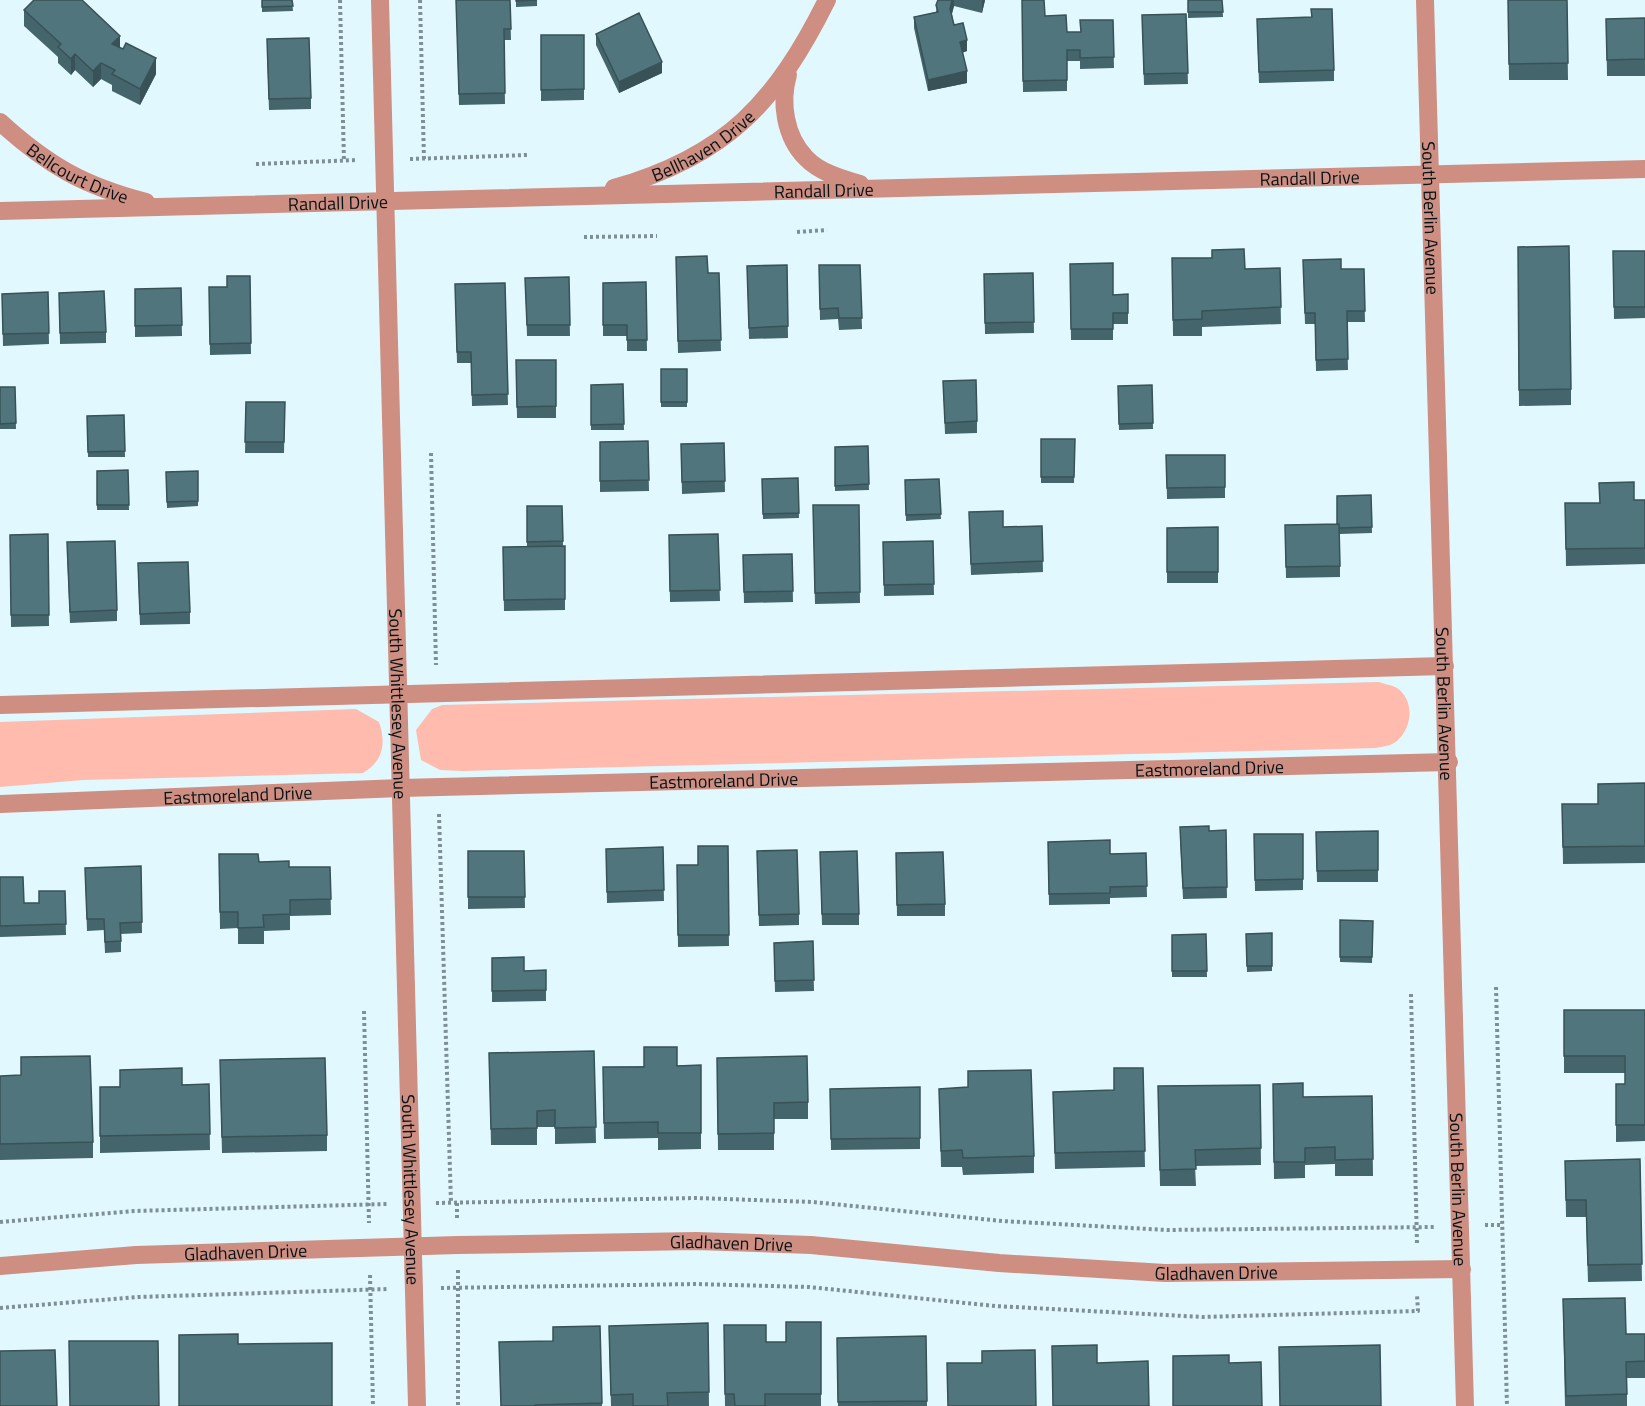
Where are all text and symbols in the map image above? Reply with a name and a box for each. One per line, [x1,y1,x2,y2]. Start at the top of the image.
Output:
street label: Bellhaven Drive [647,104,760,188]
street label: Bellcourt Drive [21,136,132,210]
street label: South Berlin Avenue [1416,141,1447,295]
street label: Randall Drive [1259,163,1360,192]
street label: Randall Drive [773,175,874,205]
street label: Randall Drive [288,188,388,217]
street label: South Whittlesey Avenue [383,608,415,799]
street label: South Berlin Avenue [1429,627,1461,781]
street label: Eastmoreland Drive [1135,753,1284,783]
street label: Eastmoreland Drive [649,765,799,795]
street label: Eastmoreland Drive [163,778,313,811]
street label: South Whittlesey Avenue [395,1094,427,1285]
street label: South Berlin Avenue [1443,1113,1475,1267]
street label: Gladhaven Drive [670,1227,793,1258]
street label: Gladhaven Drive [184,1236,307,1267]
street label: Gladhaven Drive [1154,1258,1278,1287]

